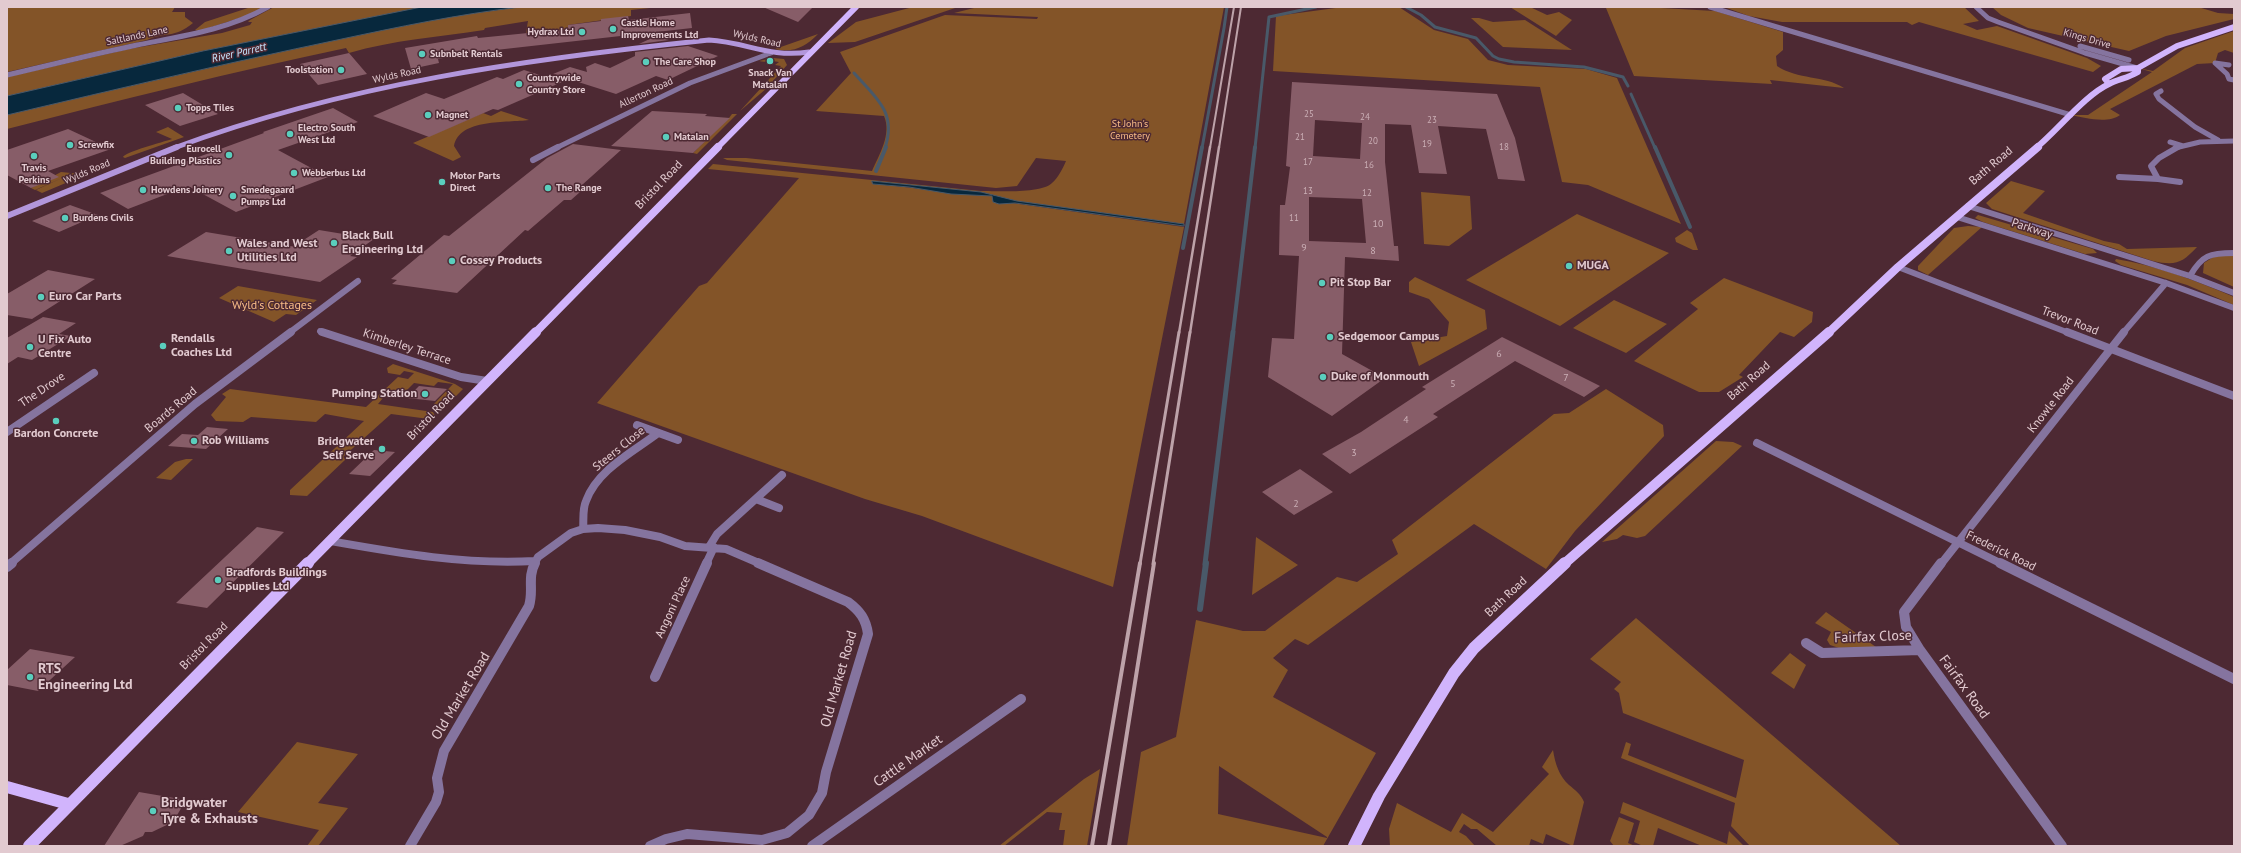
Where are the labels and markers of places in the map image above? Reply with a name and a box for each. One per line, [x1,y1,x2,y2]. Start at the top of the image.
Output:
place label: Castle Home Improvements Ltd [621,17,698,40]
marker: Castle Home Improvements Ltd [608,24,618,34]
place label: Hydrax Ltd [527,26,574,38]
marker: Hydrax Ltd [577,27,587,37]
place label: Subnbelt Rentals [430,48,503,60]
marker: Subnbelt Rentals [417,49,427,59]
place label: The Care Shop [654,56,716,68]
marker: Snack Van Matalan [765,56,775,66]
marker: The Care Shop [641,57,651,67]
place label: Toolstation [285,64,333,76]
marker: Toolstation [336,65,346,75]
place label: Snack Van Matalan [748,67,792,90]
place label: Countrywide Country Store [527,72,585,96]
marker: Countrywide Country Store [514,79,524,89]
place label: Topps Tiles [186,102,234,114]
marker: Topps Tiles [173,103,183,113]
place label: Magnet [436,109,468,121]
marker: Magnet [423,110,433,120]
place label: Electro South West Ltd [298,122,355,146]
marker: Electro South West Ltd [285,129,295,139]
place label: Matalan [674,131,709,143]
marker: Matalan [661,132,671,142]
place label: Screwfix [78,139,114,151]
marker: Screwfix [65,140,75,150]
place label: Eurocell Building Plastics [150,143,221,166]
marker: Eurocell Building Plastics [224,150,234,160]
marker: Travis Perkins [29,151,39,161]
place label: Travis Perkins [18,162,50,186]
place label: Webberbus Ltd [302,167,366,179]
marker: Webberbus Ltd [289,168,299,178]
place label: Motor Parts Direct [450,170,500,194]
marker: Motor Parts Direct [437,177,447,187]
place label: The Range [556,182,602,194]
marker: The Range [543,183,553,193]
place label: Howdens Joinery [151,184,223,196]
place label: Smedegaard Pumps Ltd [241,184,294,208]
marker: Howdens Joinery [138,185,148,195]
marker: Smedegaard Pumps Ltd [228,191,238,201]
place label: Burdens Civils [73,212,133,224]
marker: Burdens Civils [60,213,70,223]
place label: Black Bull Engineering Ltd [342,229,423,257]
place label: Wales and West Utilities Ltd [237,237,317,265]
marker: Black Bull Engineering Ltd [329,238,339,248]
marker: Wales and West Utilities Ltd [224,246,234,256]
place label: Cossey Products [460,254,542,268]
marker: Cossey Products [447,256,457,266]
place label: MUGA [1577,259,1609,273]
marker: MUGA [1564,261,1574,271]
place label: Pit Stop Bar [1330,276,1391,290]
marker: Pit Stop Bar [1317,278,1327,288]
place label: Euro Car Parts [49,290,121,304]
marker: Euro Car Parts [36,292,46,302]
place label: Sedgemoor Campus [1338,330,1439,344]
place label: Rendalls Coaches Ltd [171,332,232,360]
marker: Sedgemoor Campus [1325,332,1335,342]
place label: U Fix Auto Centre [38,333,92,361]
marker: Rendalls Coaches Ltd [158,341,168,351]
marker: U Fix Auto Centre [25,342,35,352]
place label: Duke of Monmouth [1331,370,1429,384]
marker: Duke of Monmouth [1318,372,1328,382]
place label: Pumping Station [332,387,417,401]
marker: Pumping Station [420,389,430,399]
marker: Bardon Concrete [51,416,61,426]
place label: Bardon Concrete [14,427,98,441]
place label: Rob Williams [202,434,269,448]
place label: Bridgwater Self Serve [318,435,374,463]
marker: Rob Williams [189,436,199,446]
marker: Bridgwater Self Serve [377,444,387,454]
place label: Bradfords Buildings Supplies Ltd [226,566,327,594]
marker: Bradfords Buildings Supplies Ltd [213,575,223,585]
place label: RTS Engineering Ltd [38,661,132,694]
marker: RTS Engineering Ltd [25,672,35,682]
place label: Bridgwater Tyre & Exhausts [161,795,258,828]
marker: Bridgwater Tyre & Exhausts [148,806,158,816]

